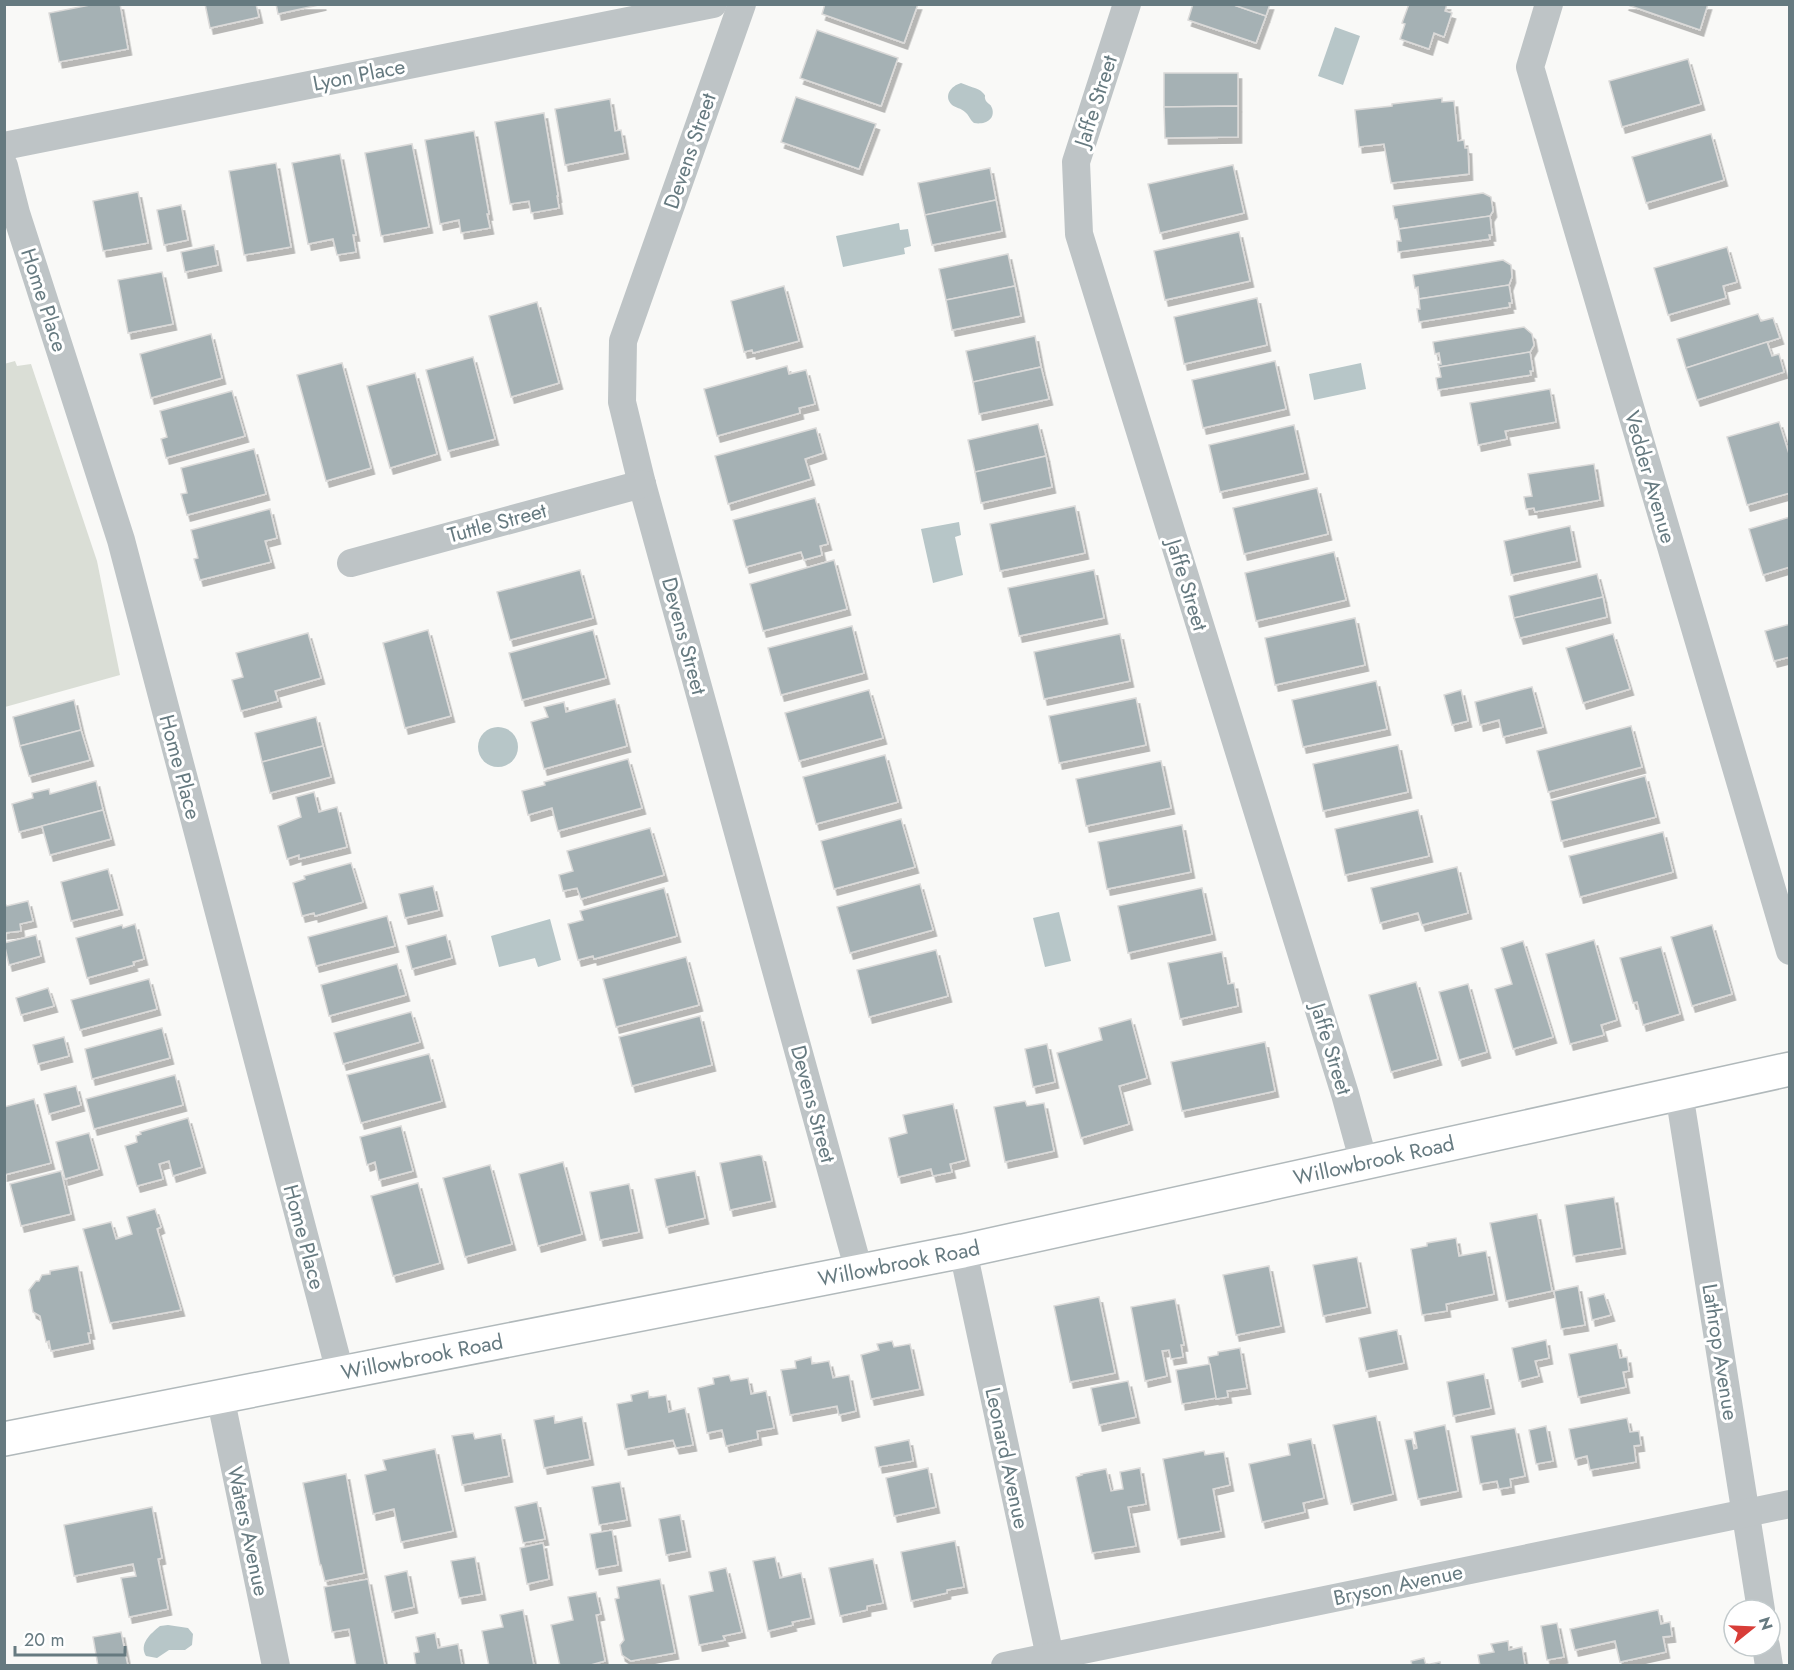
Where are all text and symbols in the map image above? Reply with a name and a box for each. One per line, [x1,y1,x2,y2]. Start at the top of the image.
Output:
street label: Lyon Place [310,51,408,99]
street label: Jaffe Street [1066,51,1125,153]
street label: Devens Street [656,89,724,213]
street label: Home Place [13,244,75,356]
street label: Vedder Avenue [1617,407,1683,547]
street label: Tuttle Street [444,495,550,551]
street label: Jaffe Street [1158,533,1215,635]
street label: Devens Street [654,574,714,698]
street label: Home Place [152,711,208,823]
street label: Jaffe Street [1302,997,1359,1099]
street label: Devens Street [783,1042,843,1166]
street label: Willowbrook Road [1291,1128,1457,1193]
street label: Home Place [276,1181,332,1293]
street label: Willowbrook Road [816,1233,983,1294]
street label: Lathrop Avenue [1694,1282,1746,1423]
street label: Willowbrook Road [339,1327,505,1388]
street label: Leonard Avenue [977,1385,1037,1532]
street label: Waters Avenue [220,1463,276,1599]
street label: Bryson Avenue [1331,1557,1466,1613]
north arrow [1722,1598,1782,1658]
text: N [1753,1614,1779,1633]
scale bar [15,1619,124,1657]
text: 20 m [24,1627,64,1653]

